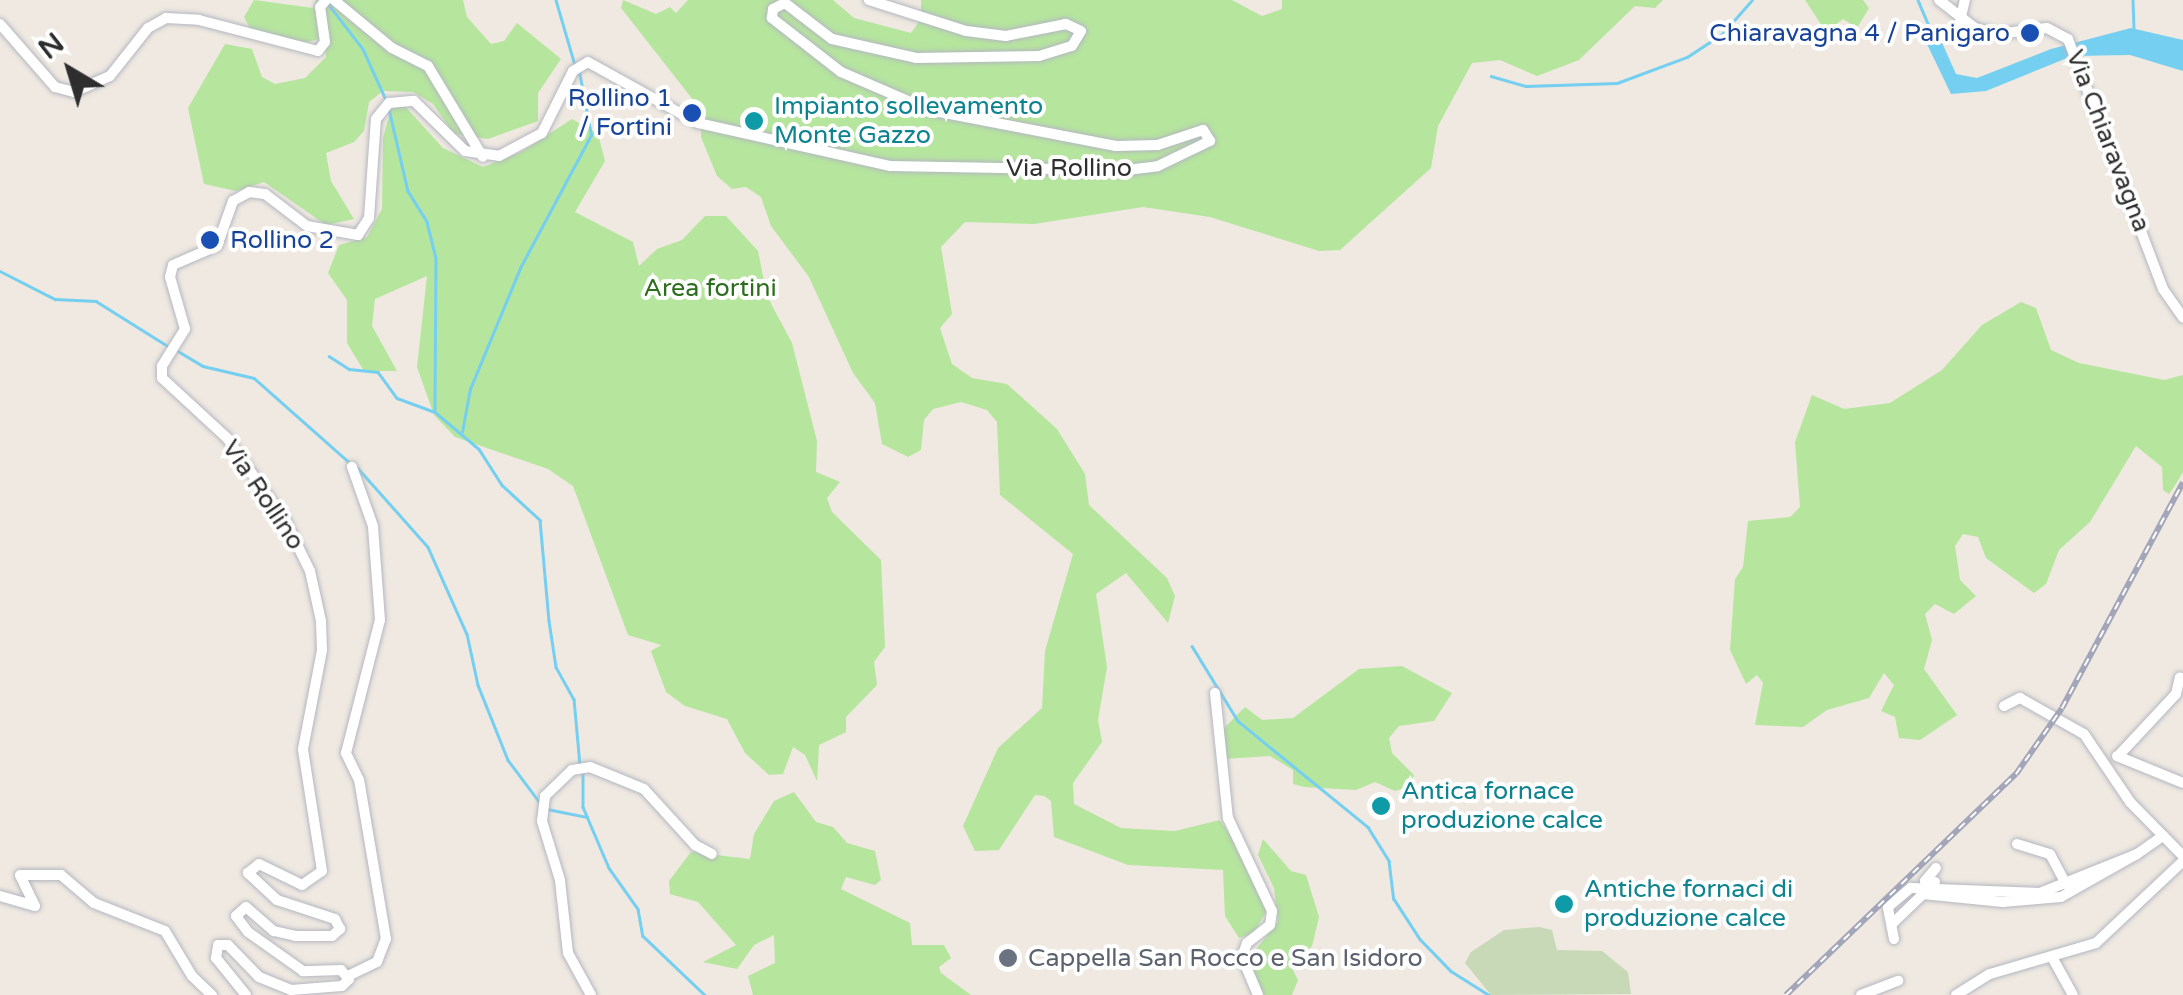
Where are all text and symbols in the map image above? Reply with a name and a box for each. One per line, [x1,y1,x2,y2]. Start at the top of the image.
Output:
place label: Chiaravagna 4 / Panigaro [1709,18,2010,48]
north arrow [20,20,120,120]
marker: Chiaravagna 4 / Panigaro [2019,22,2041,44]
text: N [32,26,71,67]
street label: Via Chiaravagna [2060,46,2156,236]
place label: Rollino 1 / Fortini [568,84,672,143]
place label: Impianto sollevamento Monte Gazzo [774,92,1043,151]
marker: Rollino 1 / Fortini [681,102,703,124]
marker: Impianto sollevamento Monte Gazzo [743,110,765,132]
street label: Via Rollino [1006,153,1132,183]
place label: Rollino 2 [230,225,334,255]
marker: Rollino 2 [199,229,221,251]
park label: Area fortini [643,273,777,303]
street label: Via Rollino [215,434,311,556]
place label: Antica fornace produzione calce [1401,777,1603,836]
marker: Antica fornace produzione calce [1370,795,1392,817]
place label: Antiche fornaci di produzione calce [1584,875,1793,934]
marker: Antiche fornaci di produzione calce [1553,893,1575,915]
place label: Cappella San Rocco e San Isidoro [1028,943,1423,973]
marker: Cappella San Rocco e San Isidoro [997,947,1019,969]

